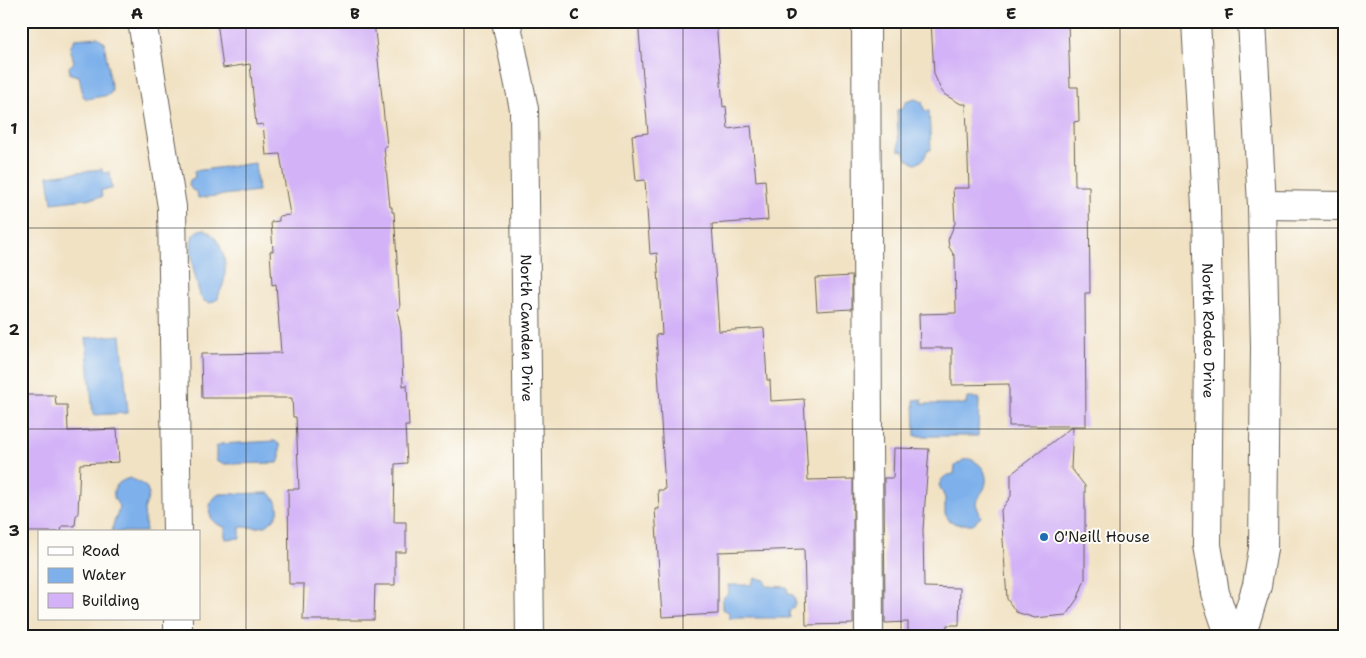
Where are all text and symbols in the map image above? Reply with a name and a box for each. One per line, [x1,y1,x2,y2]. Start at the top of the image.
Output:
text: A [131,3,143,24]
text: B [350,3,360,24]
text: C [569,3,579,24]
text: D [786,3,798,24]
text: E [1006,3,1016,24]
text: F [1224,3,1234,24]
text: 1 [10,118,18,139]
street label: North Camden Drive [516,254,537,402]
street label: North Rodeo Drive [1197,263,1219,399]
text: 2 [8,319,20,340]
text: 3 [8,520,20,541]
place label: O'Neill House [1054,527,1150,547]
legend [38,530,200,620]
marker: O'Neill House [1038,531,1050,543]
text: Road [82,541,120,561]
text: Water [82,565,126,585]
text: Building [82,591,139,611]

